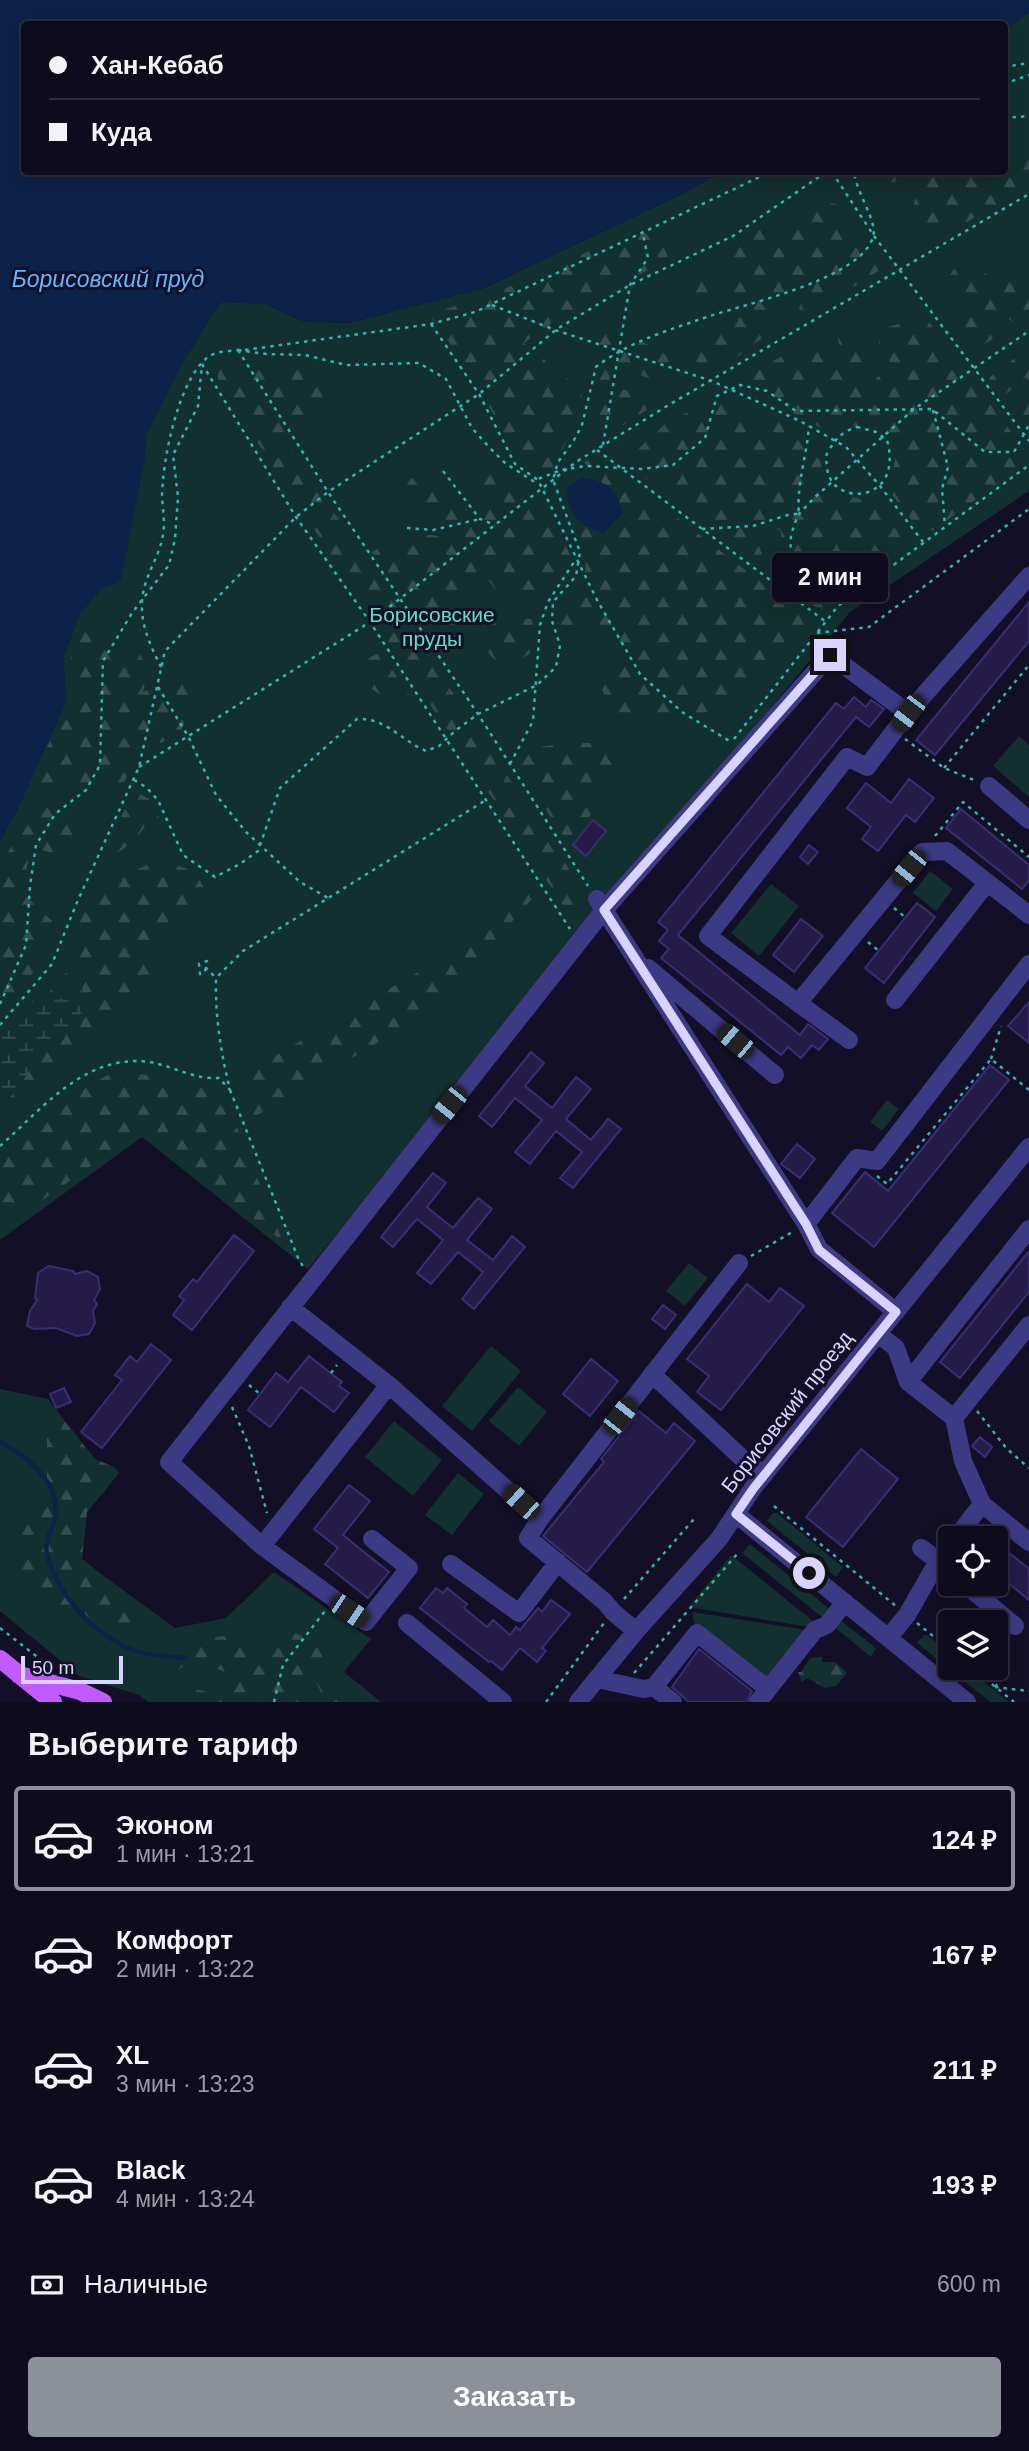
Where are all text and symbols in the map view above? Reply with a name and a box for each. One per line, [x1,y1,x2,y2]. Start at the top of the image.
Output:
text: Хан-Кебаб [91,50,224,80]
text: Куда [91,117,152,147]
water label: Борисовский пруд [12,266,204,292]
callout: 2 мин [772,554,888,602]
text: 2 мин [798,564,862,590]
park label: Борисовские пруды [369,603,495,650]
route end [814,639,846,671]
car [887,690,930,736]
car [888,845,931,891]
car [713,1019,758,1063]
car [428,1082,471,1128]
street label: Борисовский проезд [716,1326,857,1497]
car [599,1393,642,1439]
car [499,1480,544,1524]
map controls [938,1526,1008,1680]
button: locate [938,1526,1008,1596]
route start [793,1557,825,1589]
car [326,1591,373,1631]
button: layers [938,1610,1008,1680]
scale bar [21,1653,122,1685]
text: 50 m [32,1657,74,1678]
text: Выберите тариф [28,1726,298,1762]
icon: car [32,1807,95,1870]
text: Эконом [116,1810,214,1840]
text: 124 ₽ [931,1825,997,1855]
text: 1 мин · 13:21 [116,1841,255,1867]
icon: car [32,1922,95,1985]
text: Комфорт [116,1925,233,1955]
text: 167 ₽ [931,1940,997,1970]
text: 2 мин · 13:22 [116,1956,255,1982]
icon: car [32,2037,95,2100]
text: XL [116,2040,149,2070]
text: 211 ₽ [933,2055,997,2085]
text: 3 мин · 13:23 [116,2071,255,2097]
icon: car [32,2152,95,2215]
text: Black [116,2155,185,2185]
text: 193 ₽ [931,2170,997,2200]
text: 4 мин · 13:24 [116,2186,255,2212]
icon: cash [28,2266,66,2304]
text: Наличные [84,2269,208,2299]
text: 600 m [937,2271,1001,2297]
button: Заказать [28,2357,1001,2437]

